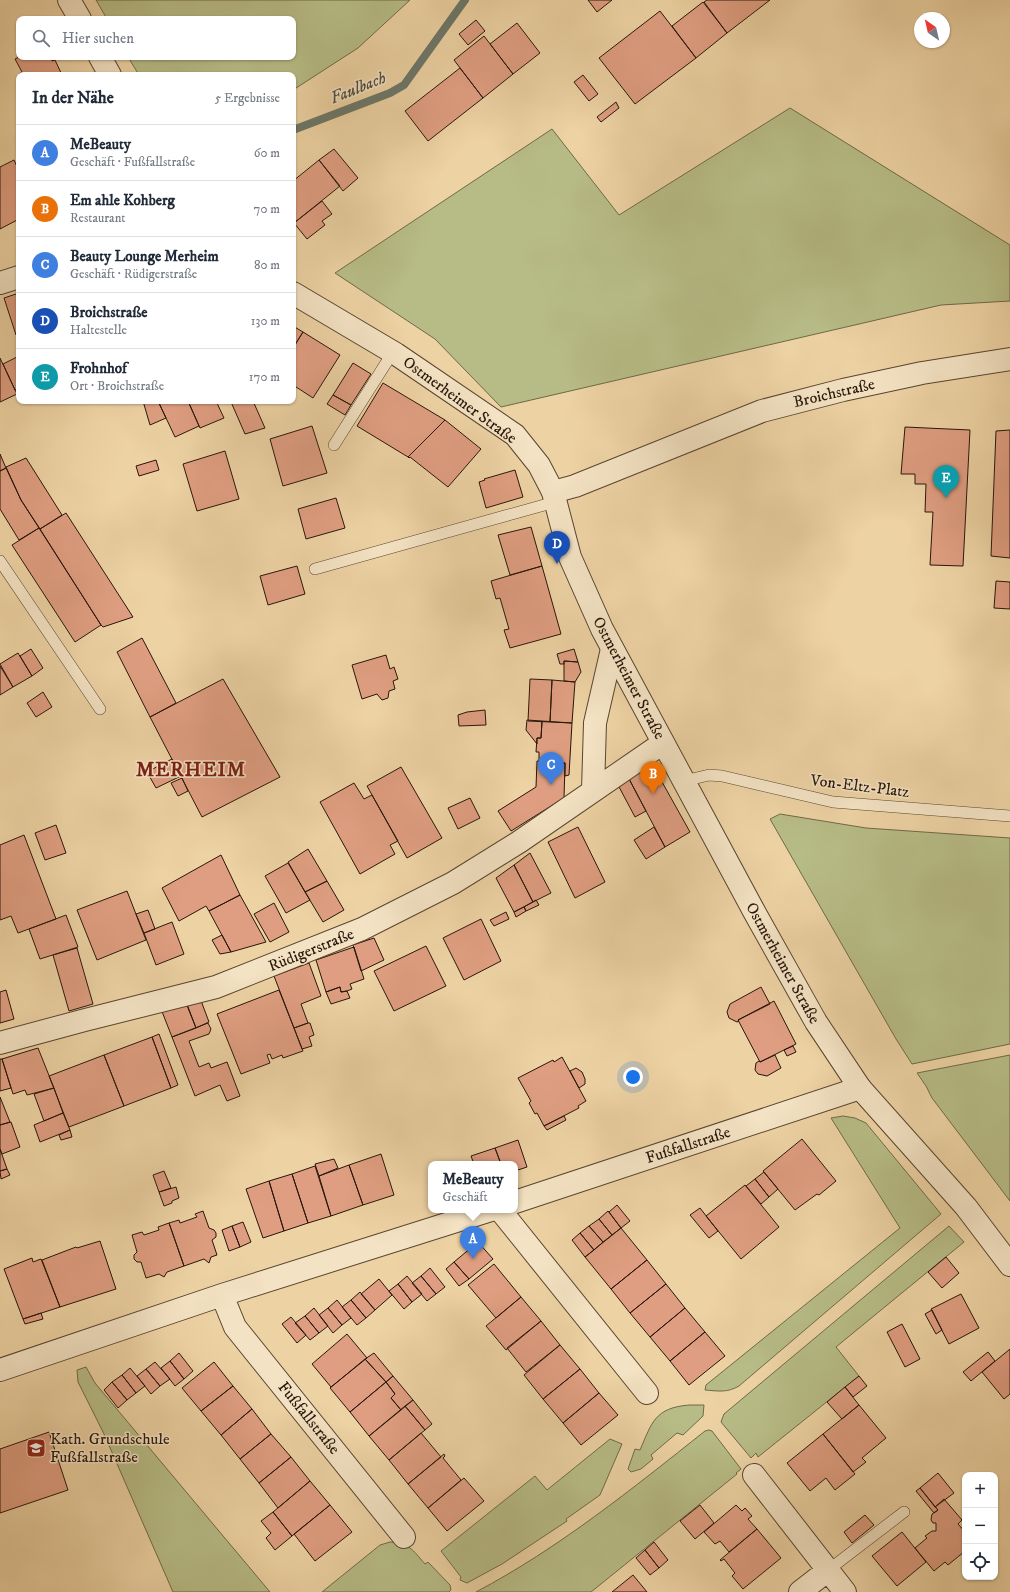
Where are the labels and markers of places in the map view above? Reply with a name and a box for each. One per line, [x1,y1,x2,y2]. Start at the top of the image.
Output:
pin: E [933,465,959,498]
pin: D [544,531,570,564]
pin: C [538,752,564,785]
pin: B [640,761,666,794]
pin: A [460,1226,486,1259]
place label: Kath. Grundschule Fußfallstraße [50,1429,170,1467]
school or university icon: Kath. Grundschule Fußfallstraße [25,1437,47,1459]

